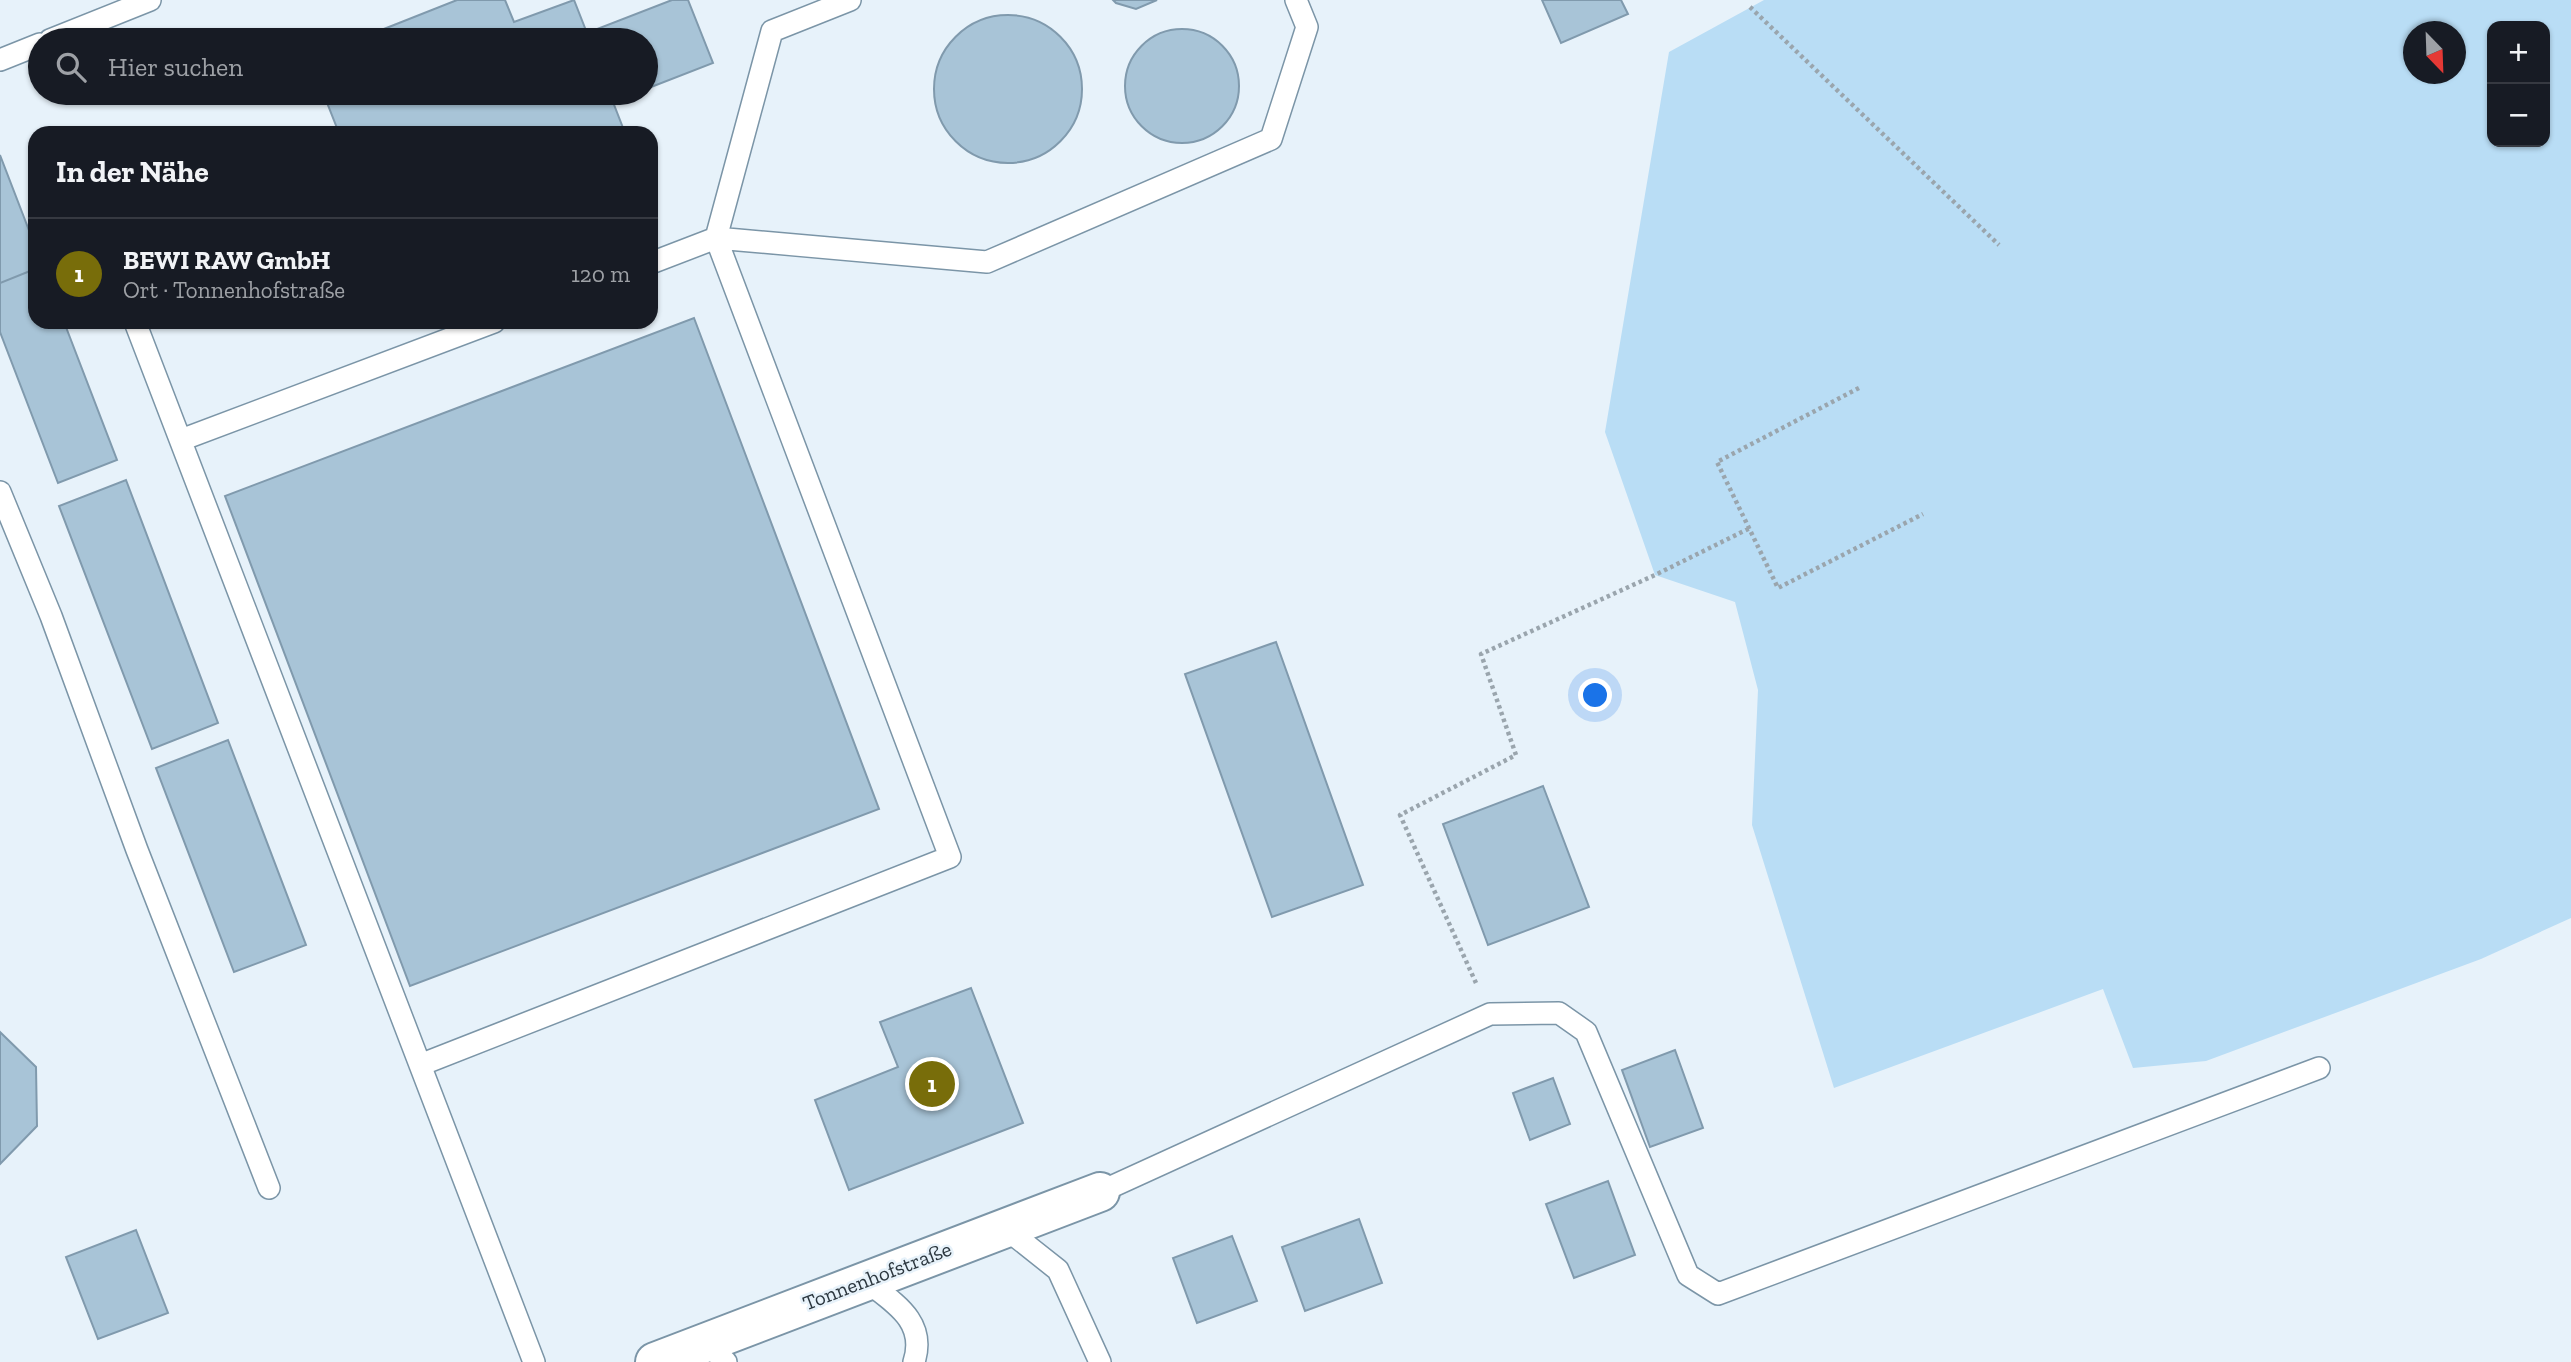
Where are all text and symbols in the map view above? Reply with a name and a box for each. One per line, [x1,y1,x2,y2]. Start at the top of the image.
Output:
north arrow [2403,21,2466,84]
map controls [2487,21,2550,147]
button: + [2487,21,2550,84]
search box [28,28,658,105]
icon: search [52,48,90,86]
text: Hier suchen [108,51,243,83]
button: − [2487,84,2550,147]
text: In der Nähe [56,154,209,190]
text: BEWI RAW GmbH [123,244,331,276]
text: 1 [74,260,84,288]
text: 120 m [571,260,630,288]
text: Ort · Tonnenhofstraße [123,276,345,304]
your location [1578,678,1612,712]
pin: 1 [909,1058,955,1110]
street label: Tonnenhofstraße [799,1236,955,1315]

